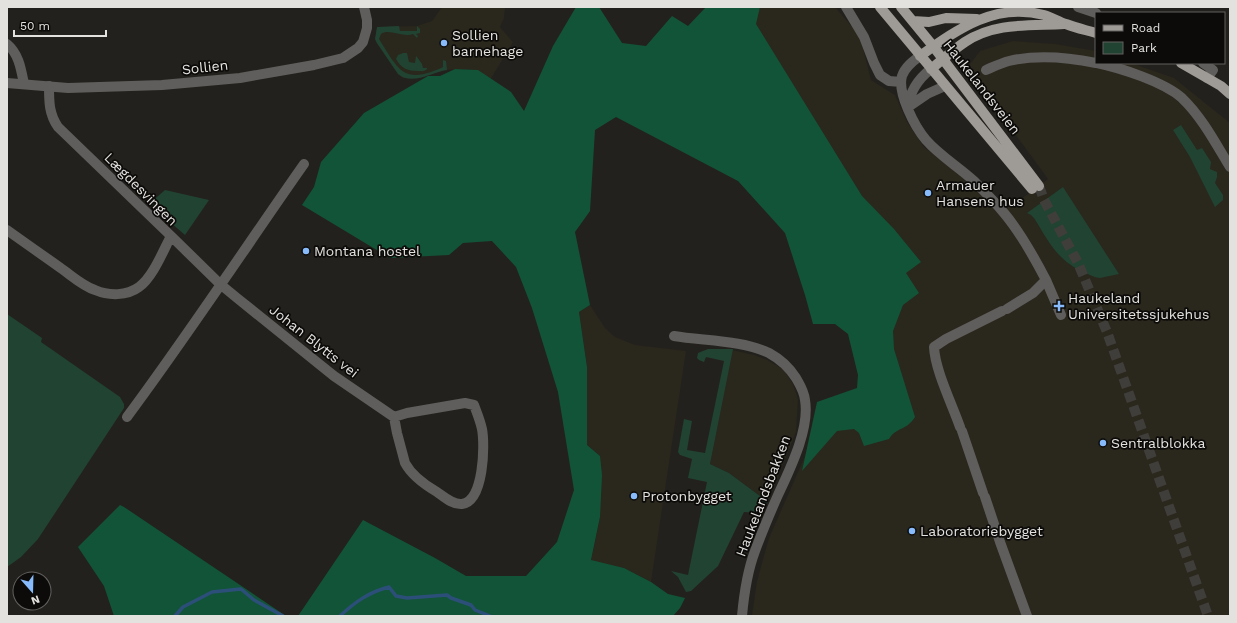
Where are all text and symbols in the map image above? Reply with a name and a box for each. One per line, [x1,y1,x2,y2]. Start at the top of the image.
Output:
scale bar [14,12,106,38]
legend [1095,12,1225,64]
text: 50 m [20,19,50,33]
text: Road [1131,21,1160,35]
place label: Sollien barnehage [452,27,523,59]
street label: Haukelandsveien [940,37,1024,137]
marker: Sollien barnehage [439,38,449,48]
text: Park [1131,41,1157,55]
street label: Sollien [181,57,229,77]
street label: Lægdesvingen [101,149,181,229]
place label: Armauer Hansens hus [936,177,1024,209]
marker: Armauer Hansens hus [923,188,933,198]
place label: Montana hostel [314,243,421,259]
marker: Montana hostel [301,246,311,256]
place label: Haukeland Universitetssjukehus [1068,290,1209,322]
marker: Haukeland Universitetssjukehus [1053,300,1065,312]
street label: Johan Blytts vei [266,301,362,381]
street label: Haukelandsbakken [732,433,794,559]
place label: Sentralblokka [1111,435,1205,451]
marker: Sentralblokka [1098,438,1108,448]
place label: Protonbygget [642,488,732,504]
marker: Protonbygget [629,491,639,501]
place label: Laboratoriebygget [920,523,1043,539]
marker: Laboratoriebygget [907,526,917,536]
north arrow [12,571,52,611]
text: N [29,592,41,607]

